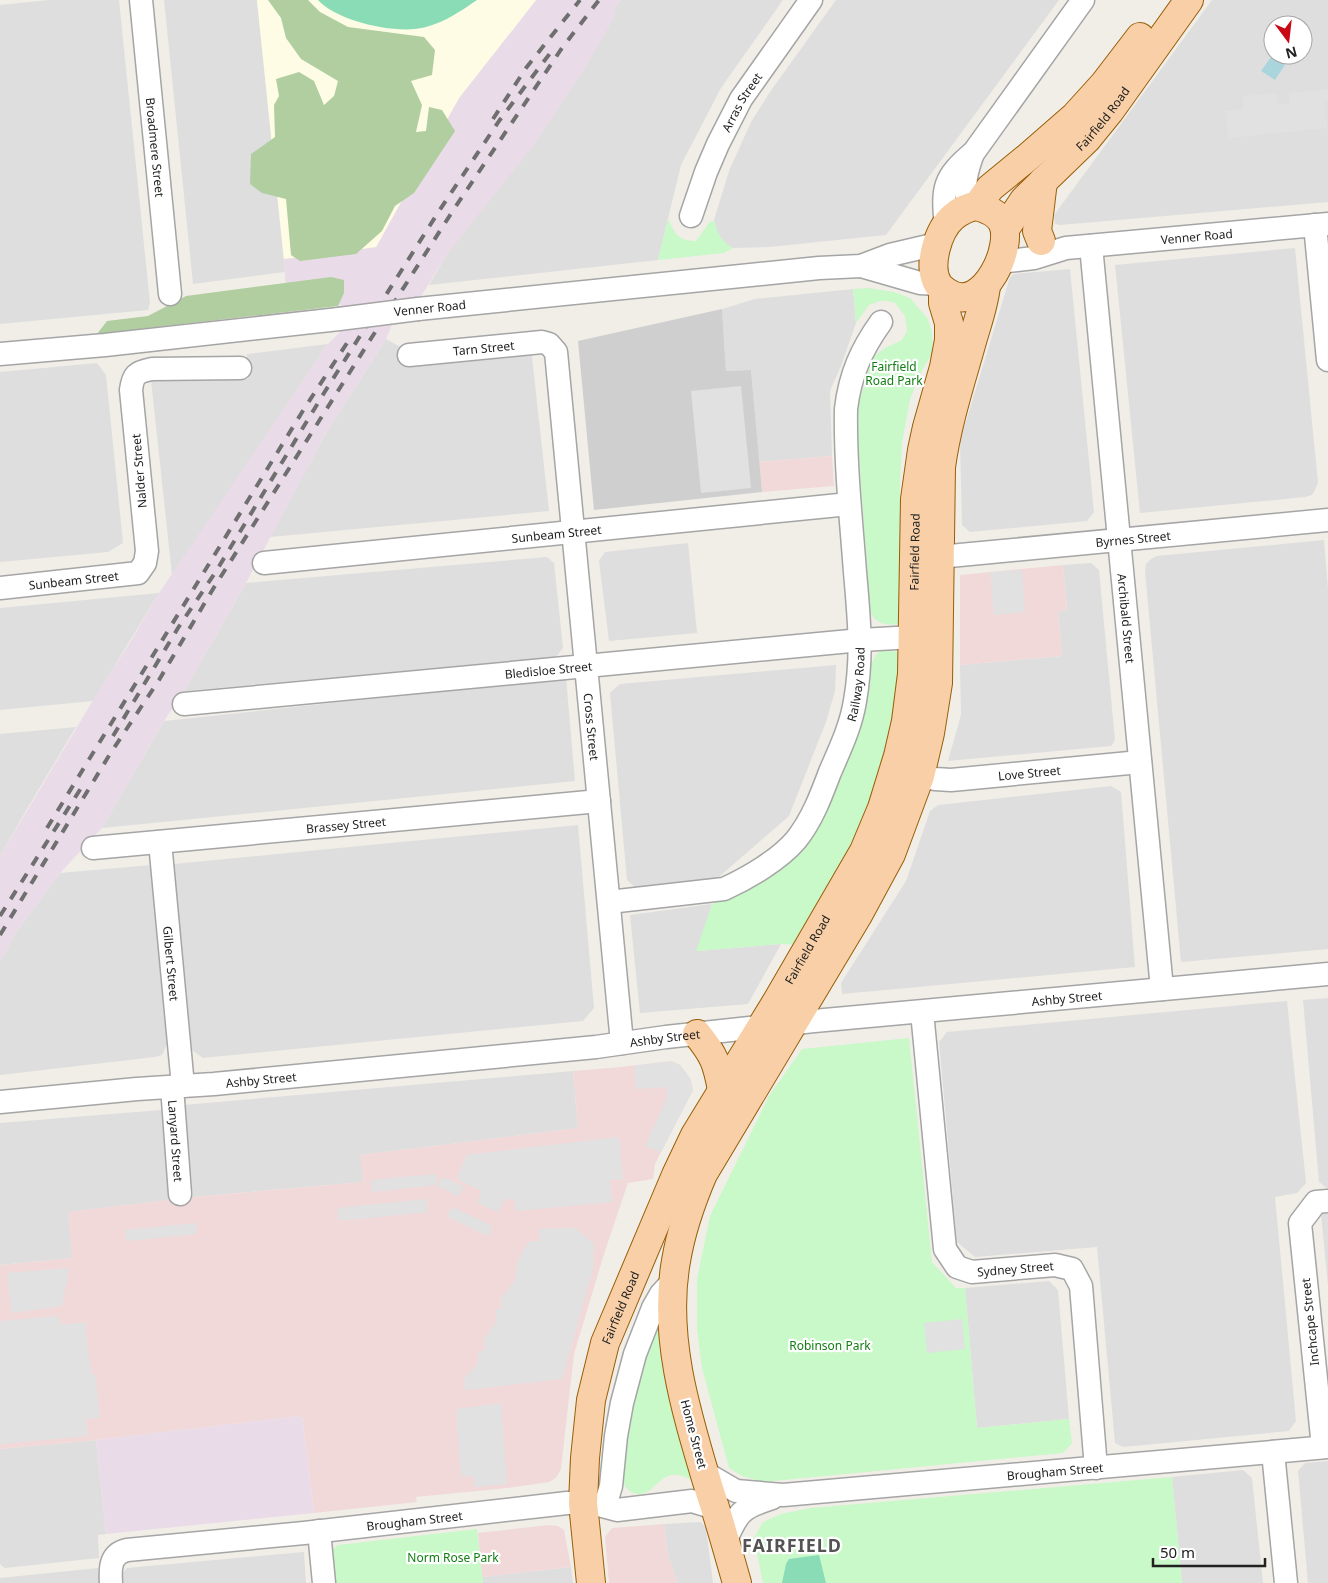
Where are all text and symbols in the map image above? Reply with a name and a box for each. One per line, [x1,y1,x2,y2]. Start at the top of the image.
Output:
north arrow [1263,15,1313,65]
text: N [1284,42,1299,64]
street label: Arras Street [717,68,766,135]
street label: Fairfield Road [1072,83,1133,154]
street label: Broadmere Street [142,97,169,199]
street label: Venner Road [1160,224,1233,248]
street label: Venner Road [393,296,467,320]
street label: Tarn Street [452,336,516,359]
park label: Fairfield Road Park [865,358,923,389]
street label: Nalder Street [127,432,151,509]
street label: Fairfield Road [905,513,923,591]
street label: Sunbeam Street [511,520,603,546]
street label: Byrnes Street [1095,526,1172,551]
street label: Sunbeam Street [28,567,120,593]
street label: Archibald Street [1114,573,1139,665]
street label: Railway Road [842,647,868,723]
street label: Bledisloe Street [504,657,594,682]
street label: Cross Street [580,692,604,762]
street label: Love Street [997,761,1062,784]
street label: Brassey Street [305,812,387,837]
street label: Fairfield Road [780,911,834,987]
street label: Gilbert Street [159,925,183,1002]
street label: Ashby Street [1031,986,1103,1010]
street label: Ashby Street [628,1025,701,1051]
street label: Ashby Street [225,1068,298,1091]
street label: Lanyard Street [164,1099,188,1183]
street label: Sydney Street [976,1257,1055,1280]
street label: Fairfield Road [597,1268,643,1347]
street label: Inchcape Street [1297,1277,1323,1367]
park label: Robinson Park [789,1337,871,1354]
street label: Home Street [677,1398,712,1471]
street label: Brougham Street [1006,1458,1104,1484]
street label: Brougham Street [366,1506,464,1534]
district label: FAIRFIELD [742,1533,842,1557]
scale bar [1153,1536,1266,1568]
text: 50 m [1160,1542,1195,1562]
park label: Norm Rose Park [407,1549,499,1566]

